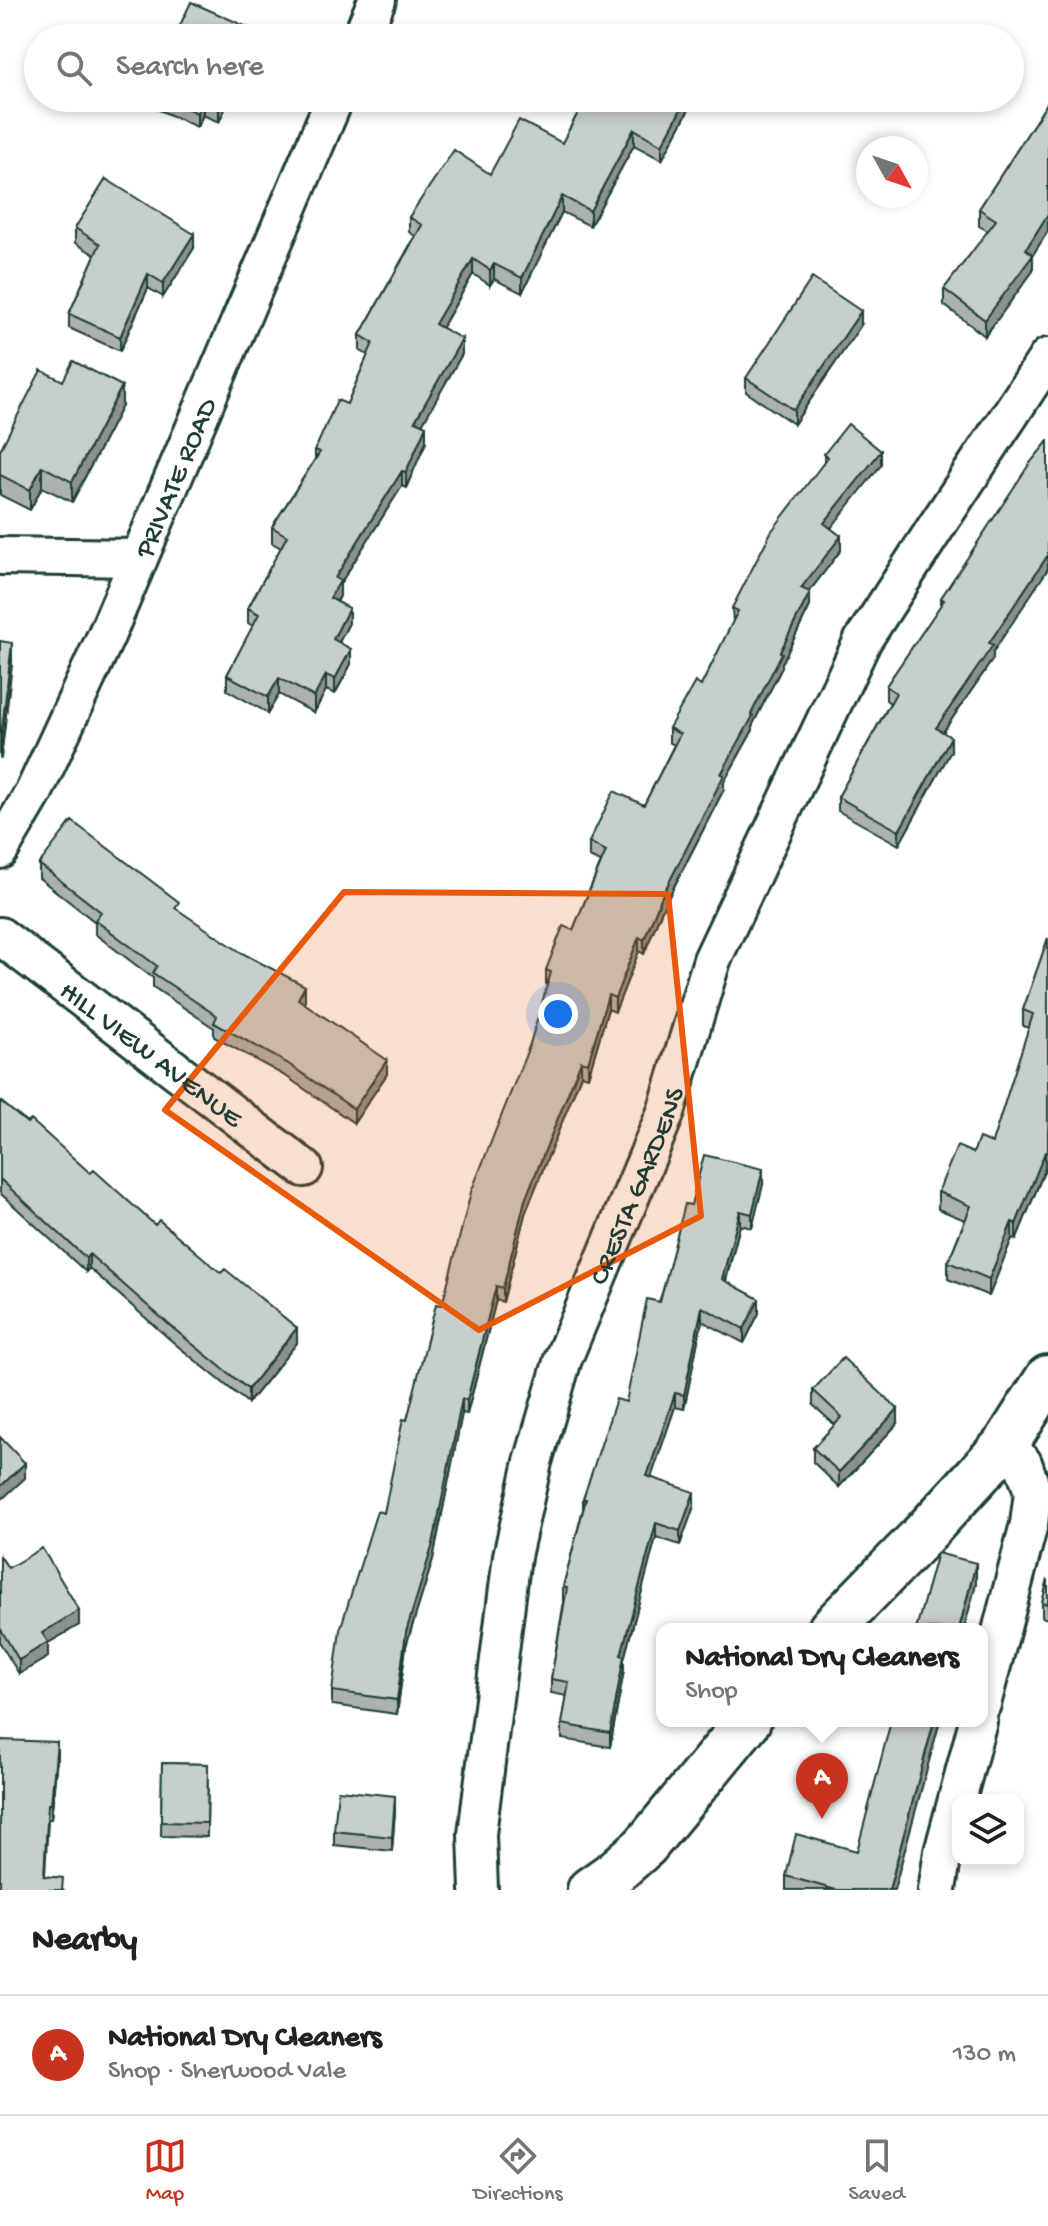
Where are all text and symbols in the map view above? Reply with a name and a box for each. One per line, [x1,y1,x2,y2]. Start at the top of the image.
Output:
search box [24,24,1024,112]
icon: search [52,46,96,90]
text: Search here [116,51,264,86]
north arrow [856,136,928,208]
street label: PRIVATE ROAD [129,393,227,564]
street label: HILL VIEW AVENUE [52,976,249,1137]
your location [538,994,578,1034]
street label: CRESTA GARDENS [584,1084,694,1290]
popup [656,1623,988,1727]
text: National Dry Cleaners [685,1642,959,1677]
text: Shop [685,1677,738,1708]
pin: A [796,1753,848,1819]
map controls [952,1794,1024,1866]
button: layers [952,1794,1024,1866]
text: Nearby [32,1922,137,1962]
text: National Dry Cleaners [108,2022,382,2057]
text: A [50,2040,66,2071]
text: 130 m [953,2040,1016,2071]
text: Shop · Sherwood Vale [108,2057,346,2088]
tab: Map [143,2134,187,2208]
tab: Directions [473,2134,563,2208]
tab: Saved [849,2134,905,2208]

